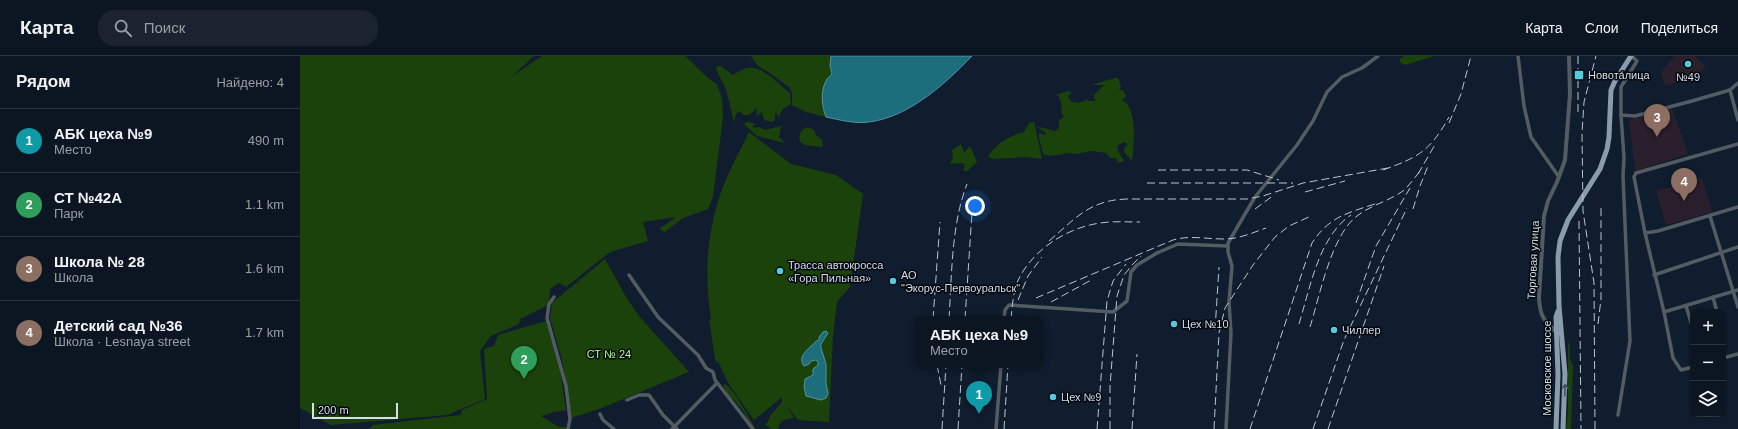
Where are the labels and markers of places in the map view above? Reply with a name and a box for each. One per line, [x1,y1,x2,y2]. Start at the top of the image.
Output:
marker: №49 [1683,59,1693,69]
marker: Новота́лица [1573,69,1585,81]
place label: Новота́лица [1588,69,1651,81]
place label: №49 [1676,71,1700,83]
pin: 3 [1644,104,1670,137]
pin: 4 [1671,168,1697,201]
place label: Трасса автокросса «Гора Пильная» [788,259,884,284]
marker: Трасса автокросса «Гора Пильная» [775,266,785,276]
place label: АО "Экорус-Первоуральск" [901,269,1020,294]
marker: АО "Экорус-Первоуральск" [888,276,898,286]
place label: Цех №10 [1182,318,1229,330]
marker: Цех №10 [1169,319,1179,329]
place label: Чиллер [1342,324,1381,336]
marker: Чиллер [1329,325,1339,335]
pin: 2 [511,346,537,379]
pin: 1 [966,381,992,414]
place label: Цех №9 [1061,391,1102,403]
marker: Цех №9 [1048,392,1058,402]

